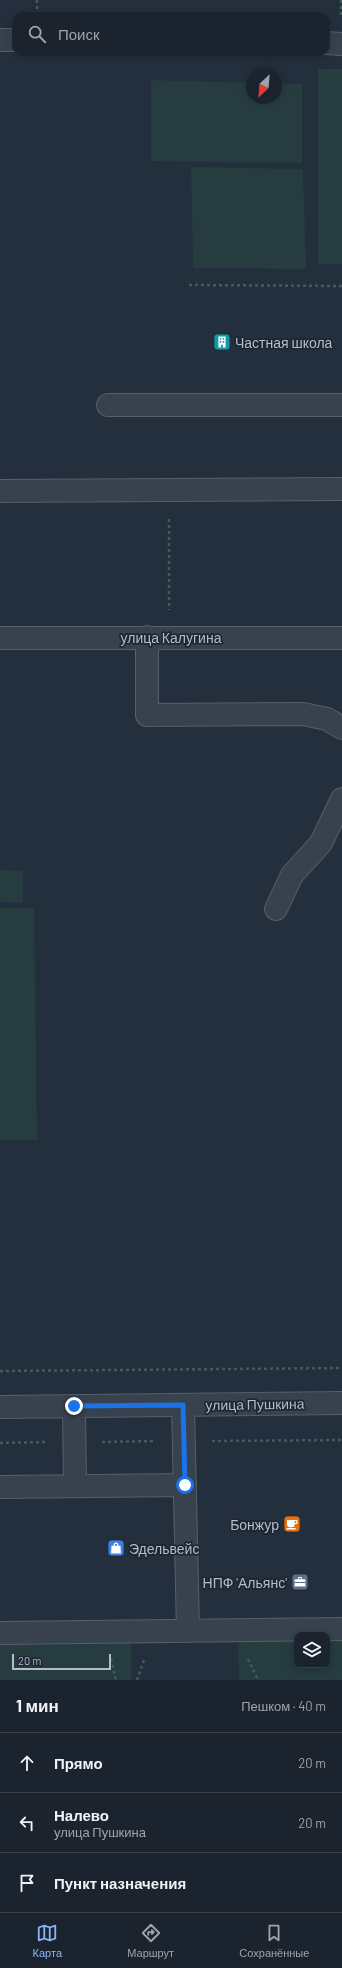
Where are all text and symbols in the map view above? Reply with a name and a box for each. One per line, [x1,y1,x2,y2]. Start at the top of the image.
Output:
search box [12,12,330,56]
icon: search [26,23,48,45]
text: Поиск [58,25,100,43]
north arrow [246,68,282,104]
building icon: Частная школа [212,332,232,352]
place label: Частная школа [235,334,333,351]
street label: улица Калугина [121,629,222,646]
street label: улица Пушкина [205,1395,305,1413]
route end [65,1397,83,1415]
route start [176,1476,194,1494]
cafe icon: Бонжур [282,1514,302,1534]
place label: Бонжур [230,1516,279,1533]
shop icon: Эдельвейс [106,1538,126,1558]
place label: Эдельвейс [129,1540,199,1557]
office icon: НПФ 'Альянс' [290,1572,310,1592]
place label: НПФ 'Альянс' [203,1574,287,1591]
map controls [294,1632,330,1668]
button: layers [294,1632,330,1668]
scale bar [12,1652,111,1671]
text: 20 m [18,1654,41,1667]
text: 1 мин [16,1695,59,1715]
text: Пешком · 40 m [241,1698,326,1714]
icon: ahead [16,1752,38,1774]
text: Прямо [54,1754,103,1772]
text: 20 m [298,1755,326,1771]
text: Налево [54,1806,109,1824]
icon: left [16,1812,38,1834]
text: 20 m [298,1815,326,1831]
text: улица Пушкина [54,1824,146,1840]
icon: arrive [16,1872,38,1894]
text: Пункт назначения [54,1874,186,1892]
tab: Карта [33,1922,62,1959]
tab: Маршрут [127,1922,174,1959]
tab: Сохранённые [239,1922,309,1959]

